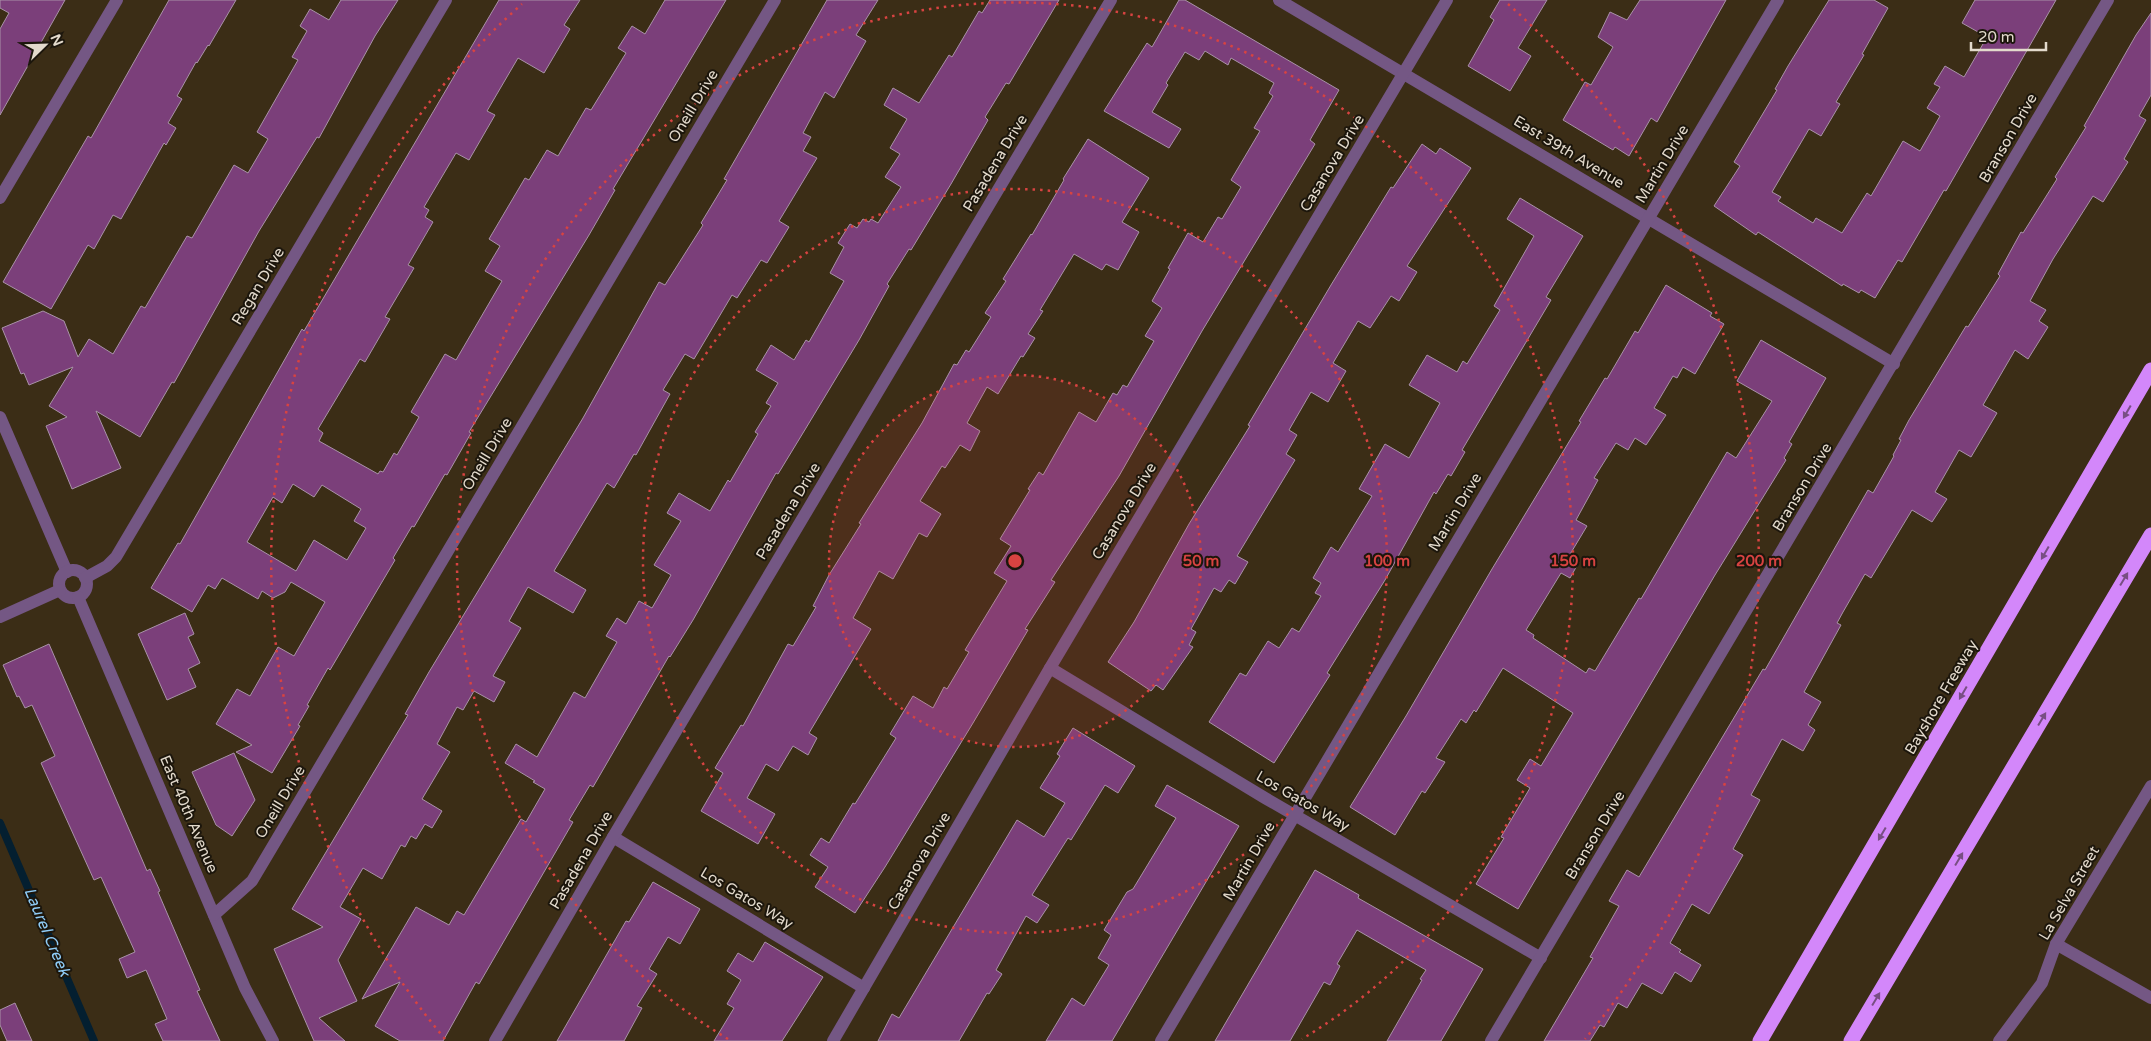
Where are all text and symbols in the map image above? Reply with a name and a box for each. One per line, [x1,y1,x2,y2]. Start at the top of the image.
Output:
north arrow [20,20,70,70]
scale bar [1971,20,2046,52]
text: 20 m [1978,28,2015,46]
text: N [46,32,67,49]
street label: Oneill Drive [664,66,722,146]
street label: Branson Drive [1975,90,2041,186]
street label: Pasadena Drive [959,111,1031,215]
street label: Casanova Drive [1296,111,1368,215]
street label: East 39th Avenue [1510,112,1628,192]
street label: Martin Drive [1632,122,1692,206]
street label: Regan Drive [228,244,288,328]
one-way arrow [2122,405,2131,419]
street label: Oneill Drive [458,414,516,494]
street label: Branson Drive [1769,440,1835,534]
street label: Pasadena Drive [752,459,824,563]
street label: Casanova Drive [1088,459,1160,563]
street label: Martin Drive [1425,470,1485,554]
one-way arrow [2041,545,2049,560]
centre of rings [1006,552,1024,570]
text: 50 m [1183,552,1219,570]
text: 100 m [1364,552,1410,570]
text: 150 m [1550,552,1596,570]
text: 200 m [1736,552,1782,570]
one-way arrow [2120,573,2129,586]
street label: Bayshore Freeway [1901,636,1981,758]
one-way arrow [1959,687,1968,700]
one-way arrow [2037,713,2046,726]
street label: East 40th Avenue [156,753,222,875]
street label: Oneill Drive [251,762,309,842]
street label: Los Gatos Way [1253,767,1353,835]
street label: Branson Drive [1562,788,1628,882]
street label: Pasadena Drive [546,808,616,912]
street label: Casanova Drive [884,809,954,913]
street label: Martin Drive [1219,818,1279,904]
one-way arrow [1877,827,1886,840]
street label: La Selva Street [2035,843,2103,943]
one-way arrow [1955,852,1963,867]
street label: Los Gatos Way [697,863,797,933]
water label: Laurel Creek [19,884,75,981]
one-way arrow [1872,993,1881,1006]

